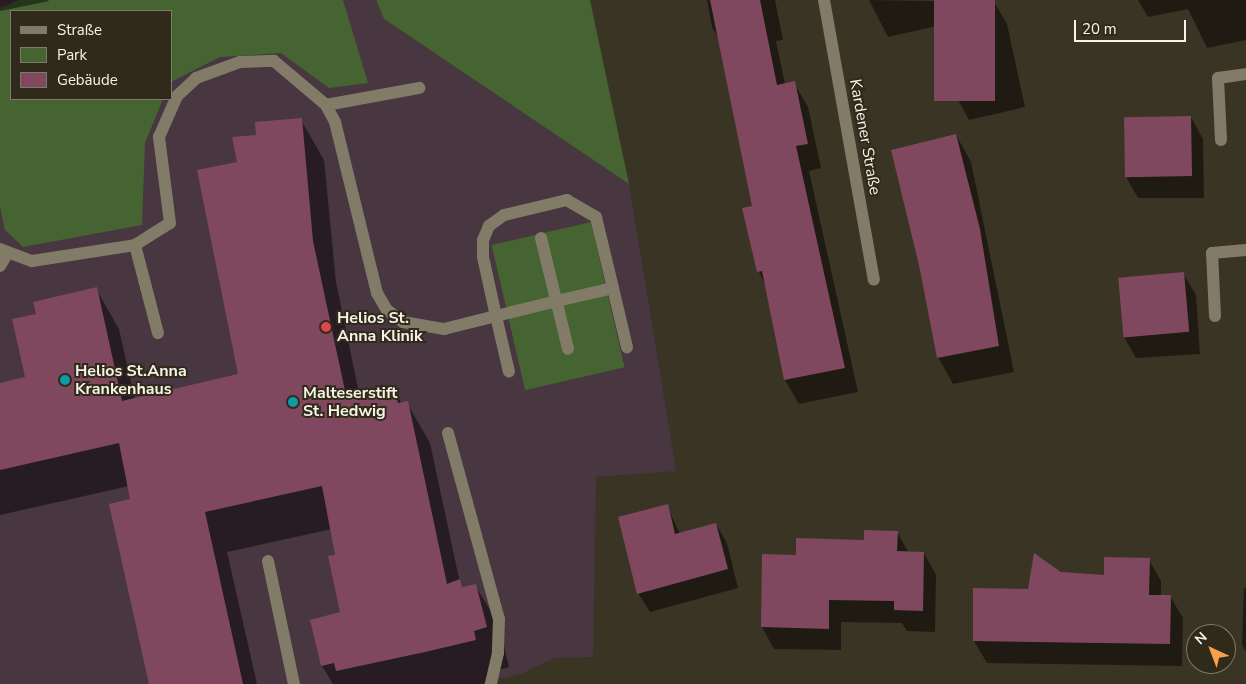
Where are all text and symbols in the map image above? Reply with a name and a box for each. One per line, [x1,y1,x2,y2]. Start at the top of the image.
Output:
legend [10,10,172,100]
scale bar [1076,10,1188,42]
text: 20 m [1082,19,1117,39]
text: Straße [57,20,102,40]
text: Park [57,45,87,65]
text: Gebäude [57,70,118,90]
street label: Kardener Straße [845,78,885,196]
place label: Helios St. Anna Klinik [337,308,423,346]
marker: Helios St. Anna Klinik [319,320,333,334]
place label: Helios St.Anna Krankenhaus [75,361,187,399]
marker: Helios St.Anna Krankenhaus [59,374,71,386]
place label: Malteserstift St. Hedwig [303,383,397,421]
marker: Malteserstift St. Hedwig [287,396,299,408]
north arrow [1186,624,1236,674]
text: N [1191,628,1211,649]

